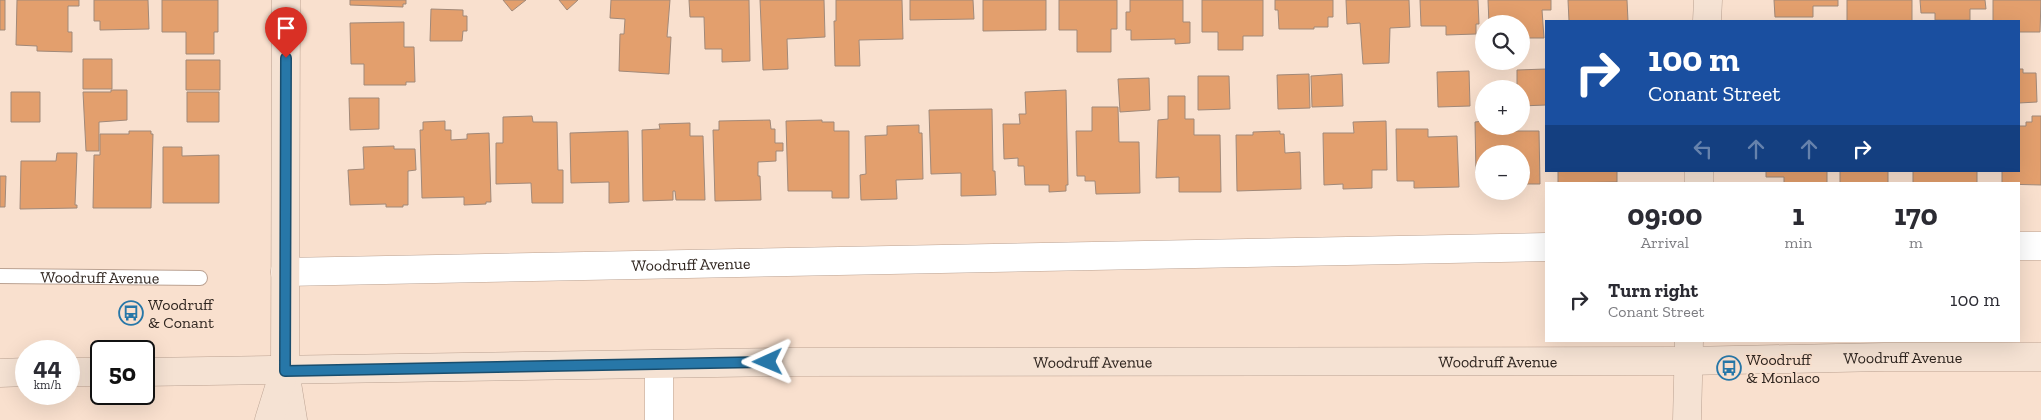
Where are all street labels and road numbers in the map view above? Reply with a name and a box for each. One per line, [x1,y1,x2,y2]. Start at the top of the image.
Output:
street label: Woodruff Avenue [631,254,751,275]
street label: Woodruff Avenue [40,267,160,288]
street label: Woodruff Avenue [1843,348,1962,368]
street label: Woodruff Avenue [1438,352,1557,371]
street label: Woodruff Avenue [1033,353,1152,372]

